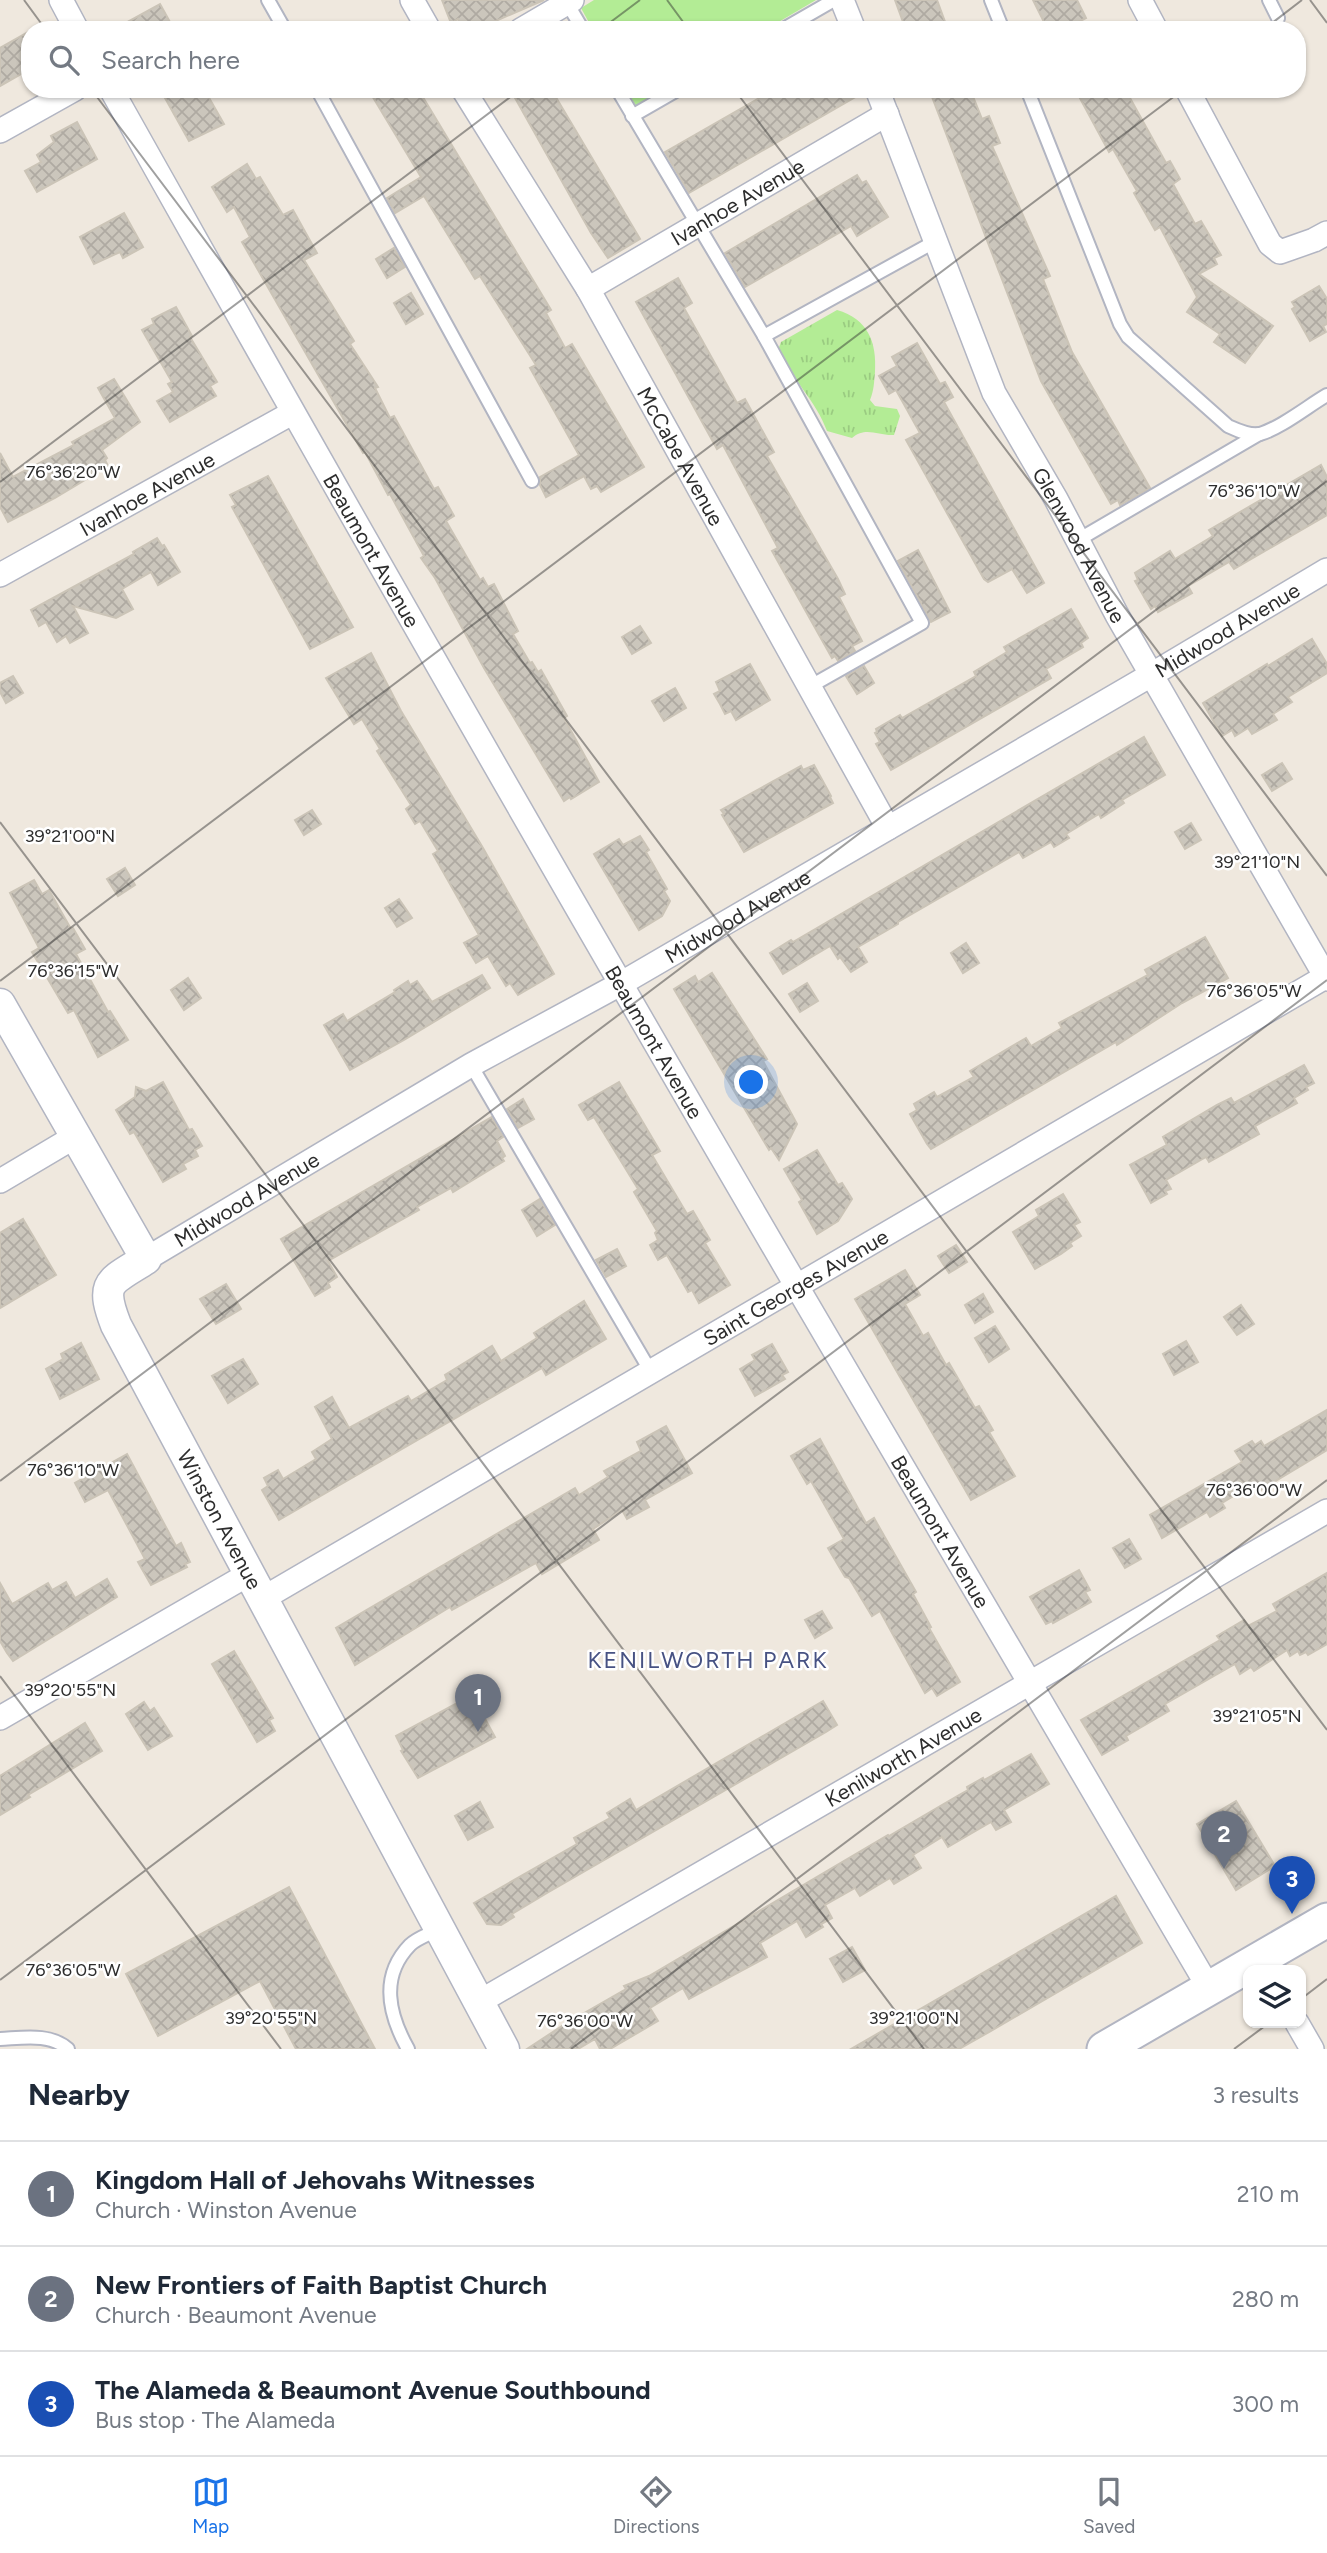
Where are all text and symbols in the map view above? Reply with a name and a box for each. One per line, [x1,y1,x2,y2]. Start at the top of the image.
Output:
search box [21,21,1306,98]
icon: search [45,41,83,79]
text: Search here [101,44,240,76]
street label: Ivanhoe Avenue [666,153,809,250]
street label: McCabe Avenue [632,382,730,530]
street label: Ivanhoe Avenue [75,446,219,541]
text: 76°36'20"W [26,461,121,483]
street label: Glenwood Avenue [1028,463,1131,627]
street label: Beaumont Avenue [318,469,426,632]
text: 76°36'10"W [1208,480,1301,502]
street label: Midwood Avenue [1150,577,1304,682]
text: 39°21'00"N [25,825,115,847]
text: 39°21'10"N [1214,851,1300,873]
street label: Midwood Avenue [660,864,815,968]
text: 76°36'15"W [28,960,119,982]
street label: Beaumont Avenue [600,961,709,1123]
text: 76°36'05"W [1206,980,1302,1002]
your location [734,1065,768,1099]
street label: Midwood Avenue [170,1146,323,1252]
street label: Saint Georges Avenue [699,1223,892,1351]
street label: Winston Avenue [173,1445,268,1593]
street label: Beaumont Avenue [886,1451,995,1612]
text: 76°36'10"W [27,1459,120,1481]
text: 76°36'00"W [1206,1479,1303,1501]
district label: KENILWORTH PARK [588,1646,828,1674]
pin: 1 [455,1674,501,1732]
text: 39°20'55"N [24,1679,116,1701]
street label: Kenilworth Avenue [820,1701,986,1812]
text: 39°21'05"N [1212,1705,1302,1727]
pin: 2 [1201,1811,1247,1869]
pin: 3 [1269,1856,1315,1914]
text: 76°36'05"W [25,1959,121,1981]
map controls [1243,1965,1306,2028]
button: layers [1243,1965,1306,2028]
text: 39°20'55"N [225,2007,317,2029]
text: 39°21'00"N [869,2007,959,2029]
text: 76°36'00"W [537,2010,634,2032]
text: Nearby [28,2076,130,2113]
text: 3 results [1212,2081,1299,2109]
text: Kingdom Hall of Jehovahs Witnesses [95,2164,535,2196]
text: 1 [46,2180,56,2208]
text: 210 m [1237,2180,1299,2208]
text: Church · Winston Avenue [95,2196,357,2224]
text: New Frontiers of Faith Baptist Church [95,2269,547,2301]
text: 2 [44,2285,58,2313]
text: 280 m [1232,2285,1299,2313]
text: Church · Beaumont Avenue [95,2301,377,2329]
text: The Alameda & Beaumont Avenue Southbound [95,2374,651,2406]
text: 3 [45,2390,57,2418]
text: 300 m [1232,2390,1299,2418]
text: Bus stop · The Alameda [95,2406,335,2434]
tab: Map [192,2473,230,2538]
tab: Directions [613,2473,700,2538]
tab: Saved [1083,2473,1135,2538]

